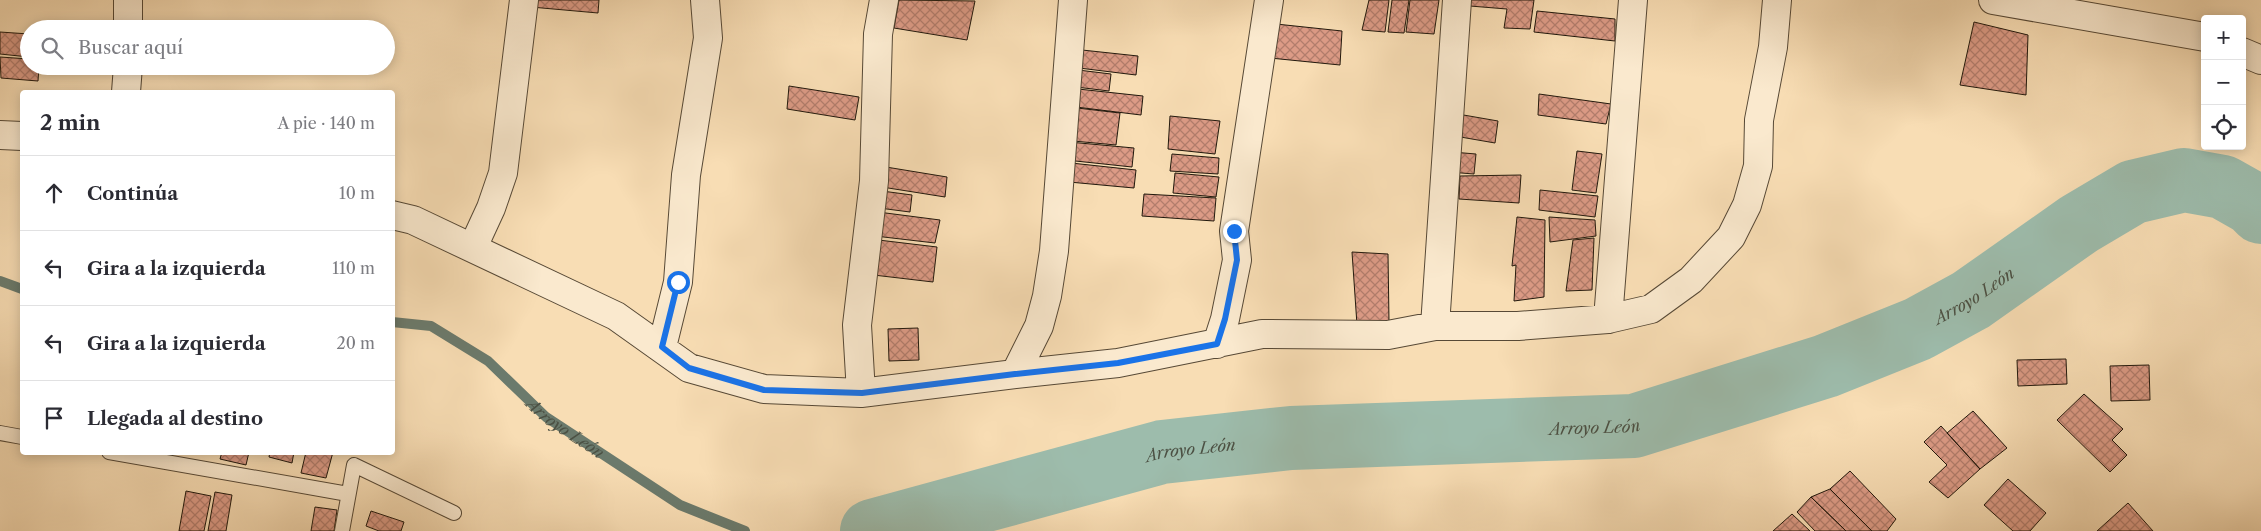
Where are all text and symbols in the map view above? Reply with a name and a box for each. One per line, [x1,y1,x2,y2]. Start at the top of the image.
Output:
map controls [2201,15,2246,150]
button: + [2201,15,2246,60]
search box [20,20,395,75]
icon: search [38,34,66,62]
text: Buscar aquí [78,36,183,59]
button: − [2201,60,2246,105]
button: locate [2201,105,2246,150]
text: 2 min [40,110,100,135]
text: A pie · 140 m [277,113,375,133]
icon: ahead [40,179,68,207]
text: Continúa [87,182,178,205]
text: 10 m [339,183,375,203]
route end [1223,220,1246,243]
icon: left [40,254,68,282]
text: Gira a la izquierda [87,257,266,280]
text: 110 m [332,258,375,278]
water label: Arroyo León [1928,263,2018,330]
route start [667,271,690,294]
icon: left [40,329,68,357]
text: Gira a la izquierda [87,332,266,355]
text: 20 m [336,333,375,353]
water label: Arroyo León [520,392,608,463]
icon: arrive [40,404,68,432]
text: Llegada al destino [87,407,263,430]
water label: Arroyo León [1546,415,1643,439]
water label: Arroyo León [1140,434,1237,467]

